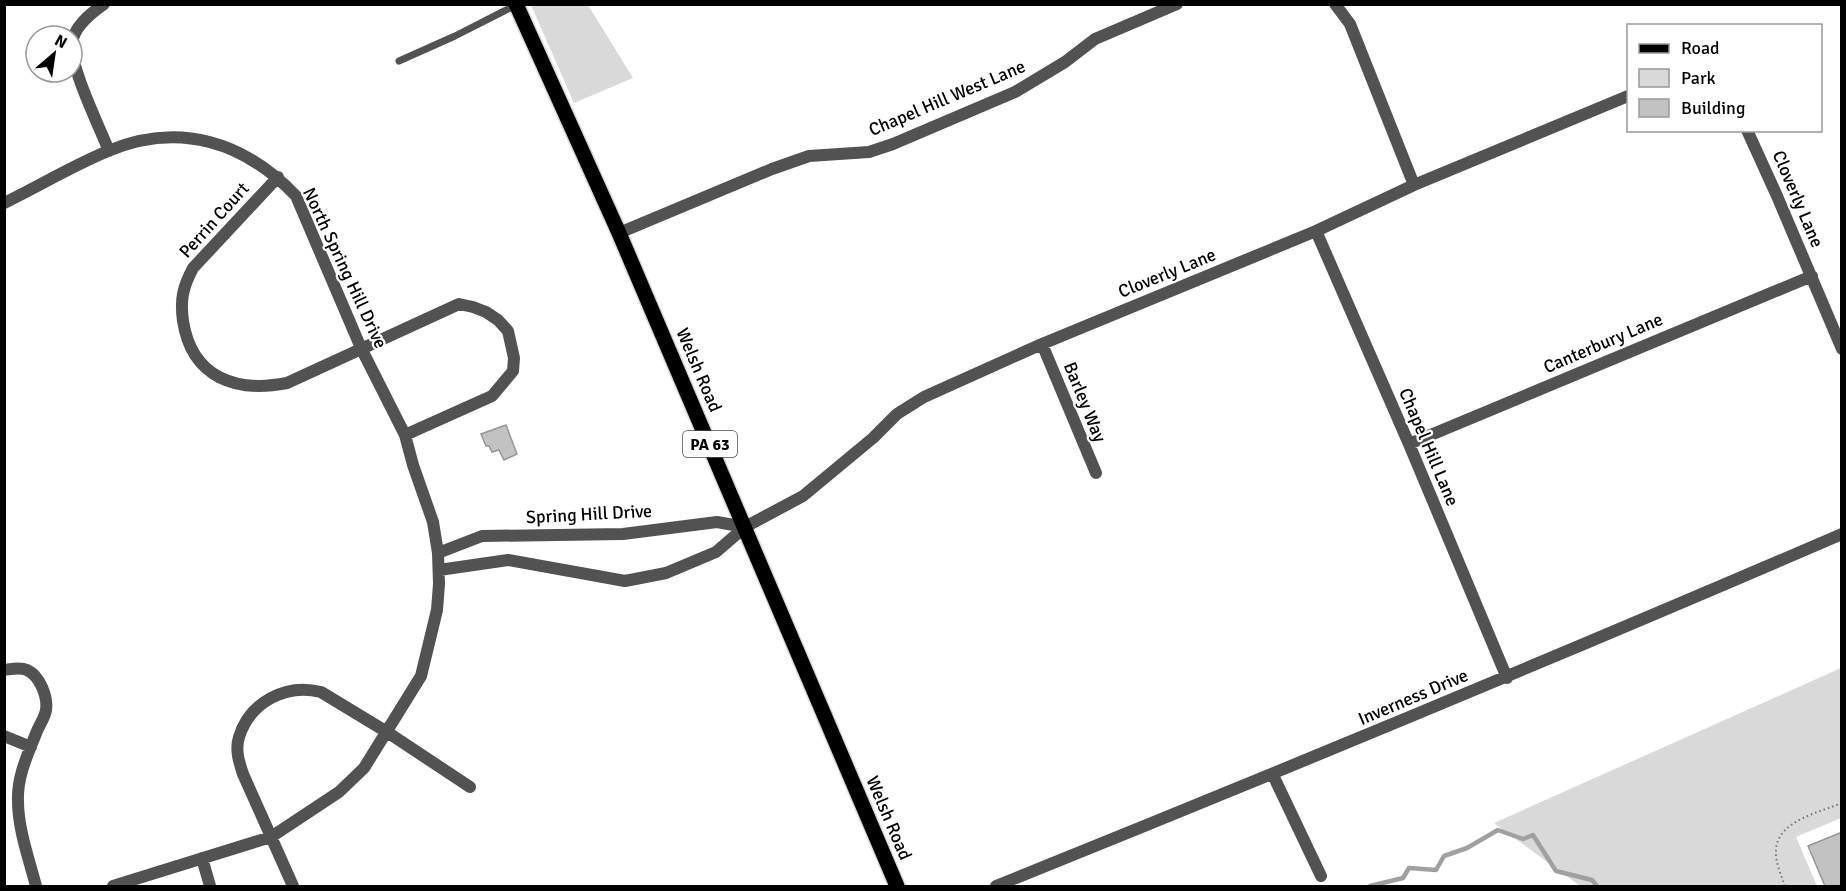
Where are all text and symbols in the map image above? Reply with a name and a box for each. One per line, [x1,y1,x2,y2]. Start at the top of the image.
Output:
north arrow [24,24,84,84]
legend [1627,24,1822,132]
text: N [51,30,71,53]
text: Road [1681,37,1720,59]
street label: Chapel Hill West Lane [865,55,1029,141]
text: Park [1681,67,1716,89]
text: Building [1681,97,1745,119]
street label: Cloverly Lane [1768,147,1828,251]
street label: Perrin Court [174,178,254,262]
street label: North Spring Hill Drive [298,184,392,352]
street label: Cloverly Lane [1115,243,1219,303]
street label: Canterbury Lane [1540,308,1666,378]
street label: Welsh Road [671,325,727,415]
street label: Barley Way [1059,359,1111,446]
street label: Chapel Hill Lane [1394,385,1464,509]
road number: PA 63 [683,431,737,457]
street label: Spring Hill Drive [525,500,653,528]
street label: Inverness Drive [1355,664,1471,730]
street label: Welsh Road [861,773,917,863]

